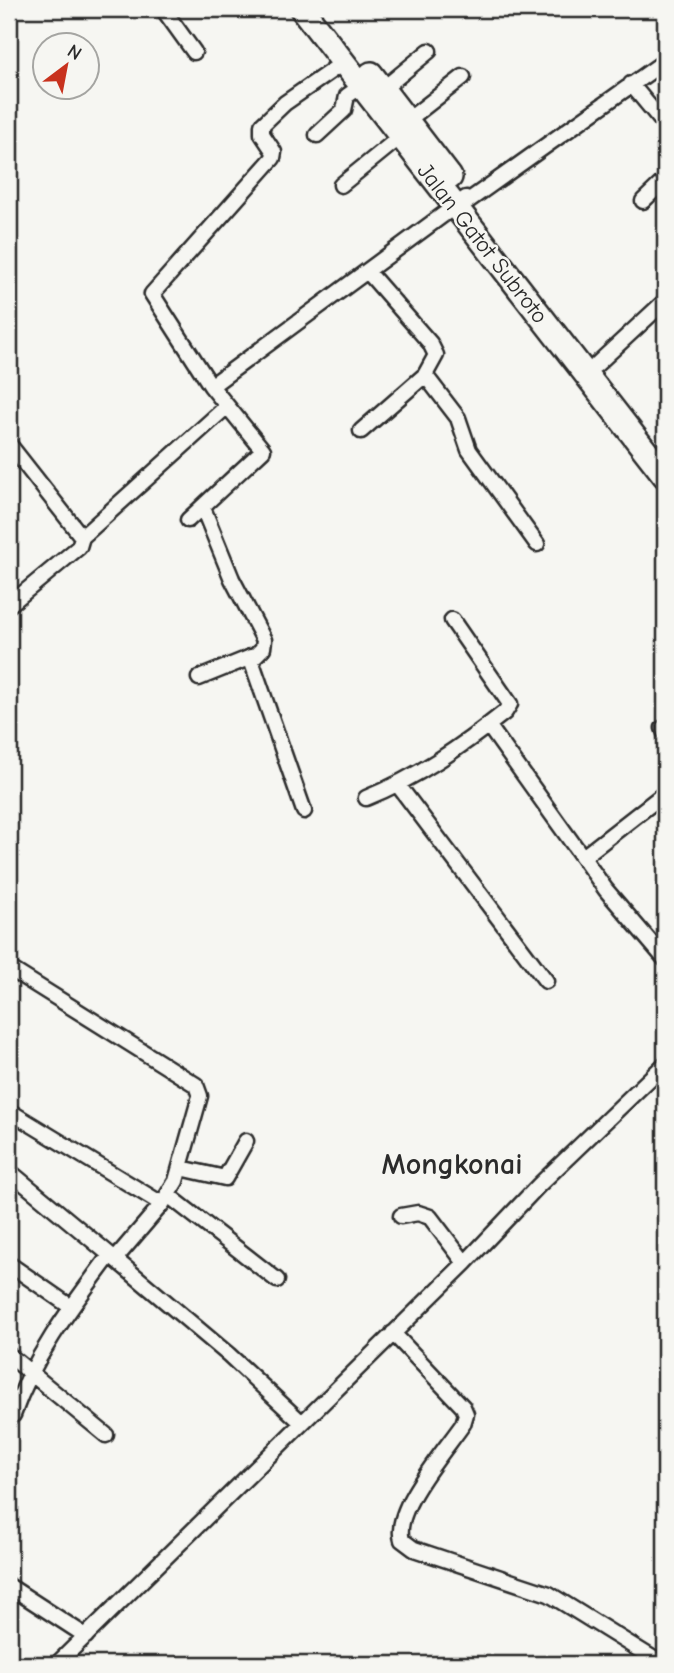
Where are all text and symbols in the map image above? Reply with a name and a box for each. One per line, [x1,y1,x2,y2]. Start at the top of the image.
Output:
north arrow [32,32,102,102]
text: N [63,40,86,65]
street label: Jalan Gatot Subroto [412,158,553,329]
district label: Mongkonai [382,1147,522,1182]

